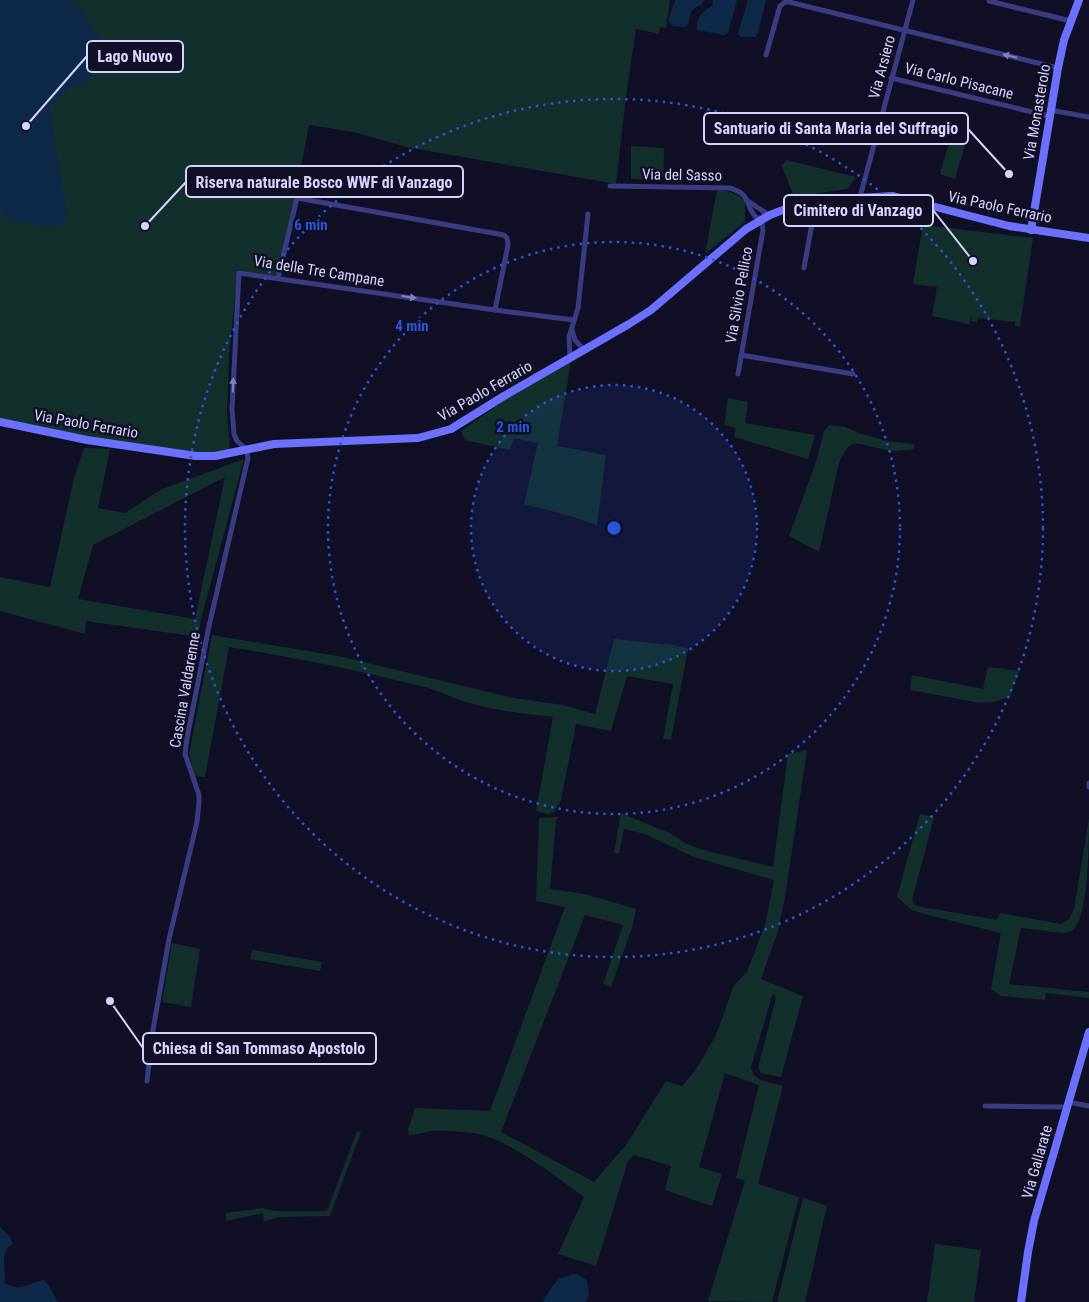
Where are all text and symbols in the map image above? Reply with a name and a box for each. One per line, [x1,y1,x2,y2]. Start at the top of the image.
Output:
street label: Via Arsiero [865,33,899,101]
callout: Lago Nuovo [87,41,183,72]
text: Lago Nuovo [97,47,173,66]
one-way arrow [1003,52,1018,60]
street label: Via Carlo Pisacane [903,59,1015,103]
street label: Via Monasterolo [1020,63,1054,161]
callout: Santuario di Santa Maria del Suffragio [704,113,968,144]
text: Santuario di Santa Maria del Suffragio [714,119,958,138]
street label: Via del Sasso [642,165,722,185]
callout: Riserva naturale Bosco WWF di Vanzago [186,166,463,197]
text: Riserva naturale Bosco WWF di Vanzago [196,173,452,192]
street label: Via Paolo Ferrario [947,187,1053,227]
callout: Cimitero di Vanzago [784,195,933,226]
text: Cimitero di Vanzago [793,201,923,220]
text: 6 min [294,216,328,234]
street label: Via Silvio Pellico [722,245,756,345]
street label: Via delle Tre Campane [252,252,386,290]
one-way arrow [402,293,418,301]
text: 4 min [395,317,429,335]
street label: Via Paolo Ferrario [435,357,535,425]
one-way arrow [229,377,237,393]
street label: Via Paolo Ferrario [32,406,140,442]
text: 2 min [496,418,530,436]
centre of rings [605,519,623,537]
street label: Cascina Valdarenne [166,631,204,749]
callout: Chiesa di San Tommaso Apostolo [143,1033,376,1064]
text: Chiesa di San Tommaso Apostolo [153,1039,365,1058]
street label: Via Gallarate [1018,1123,1056,1201]

